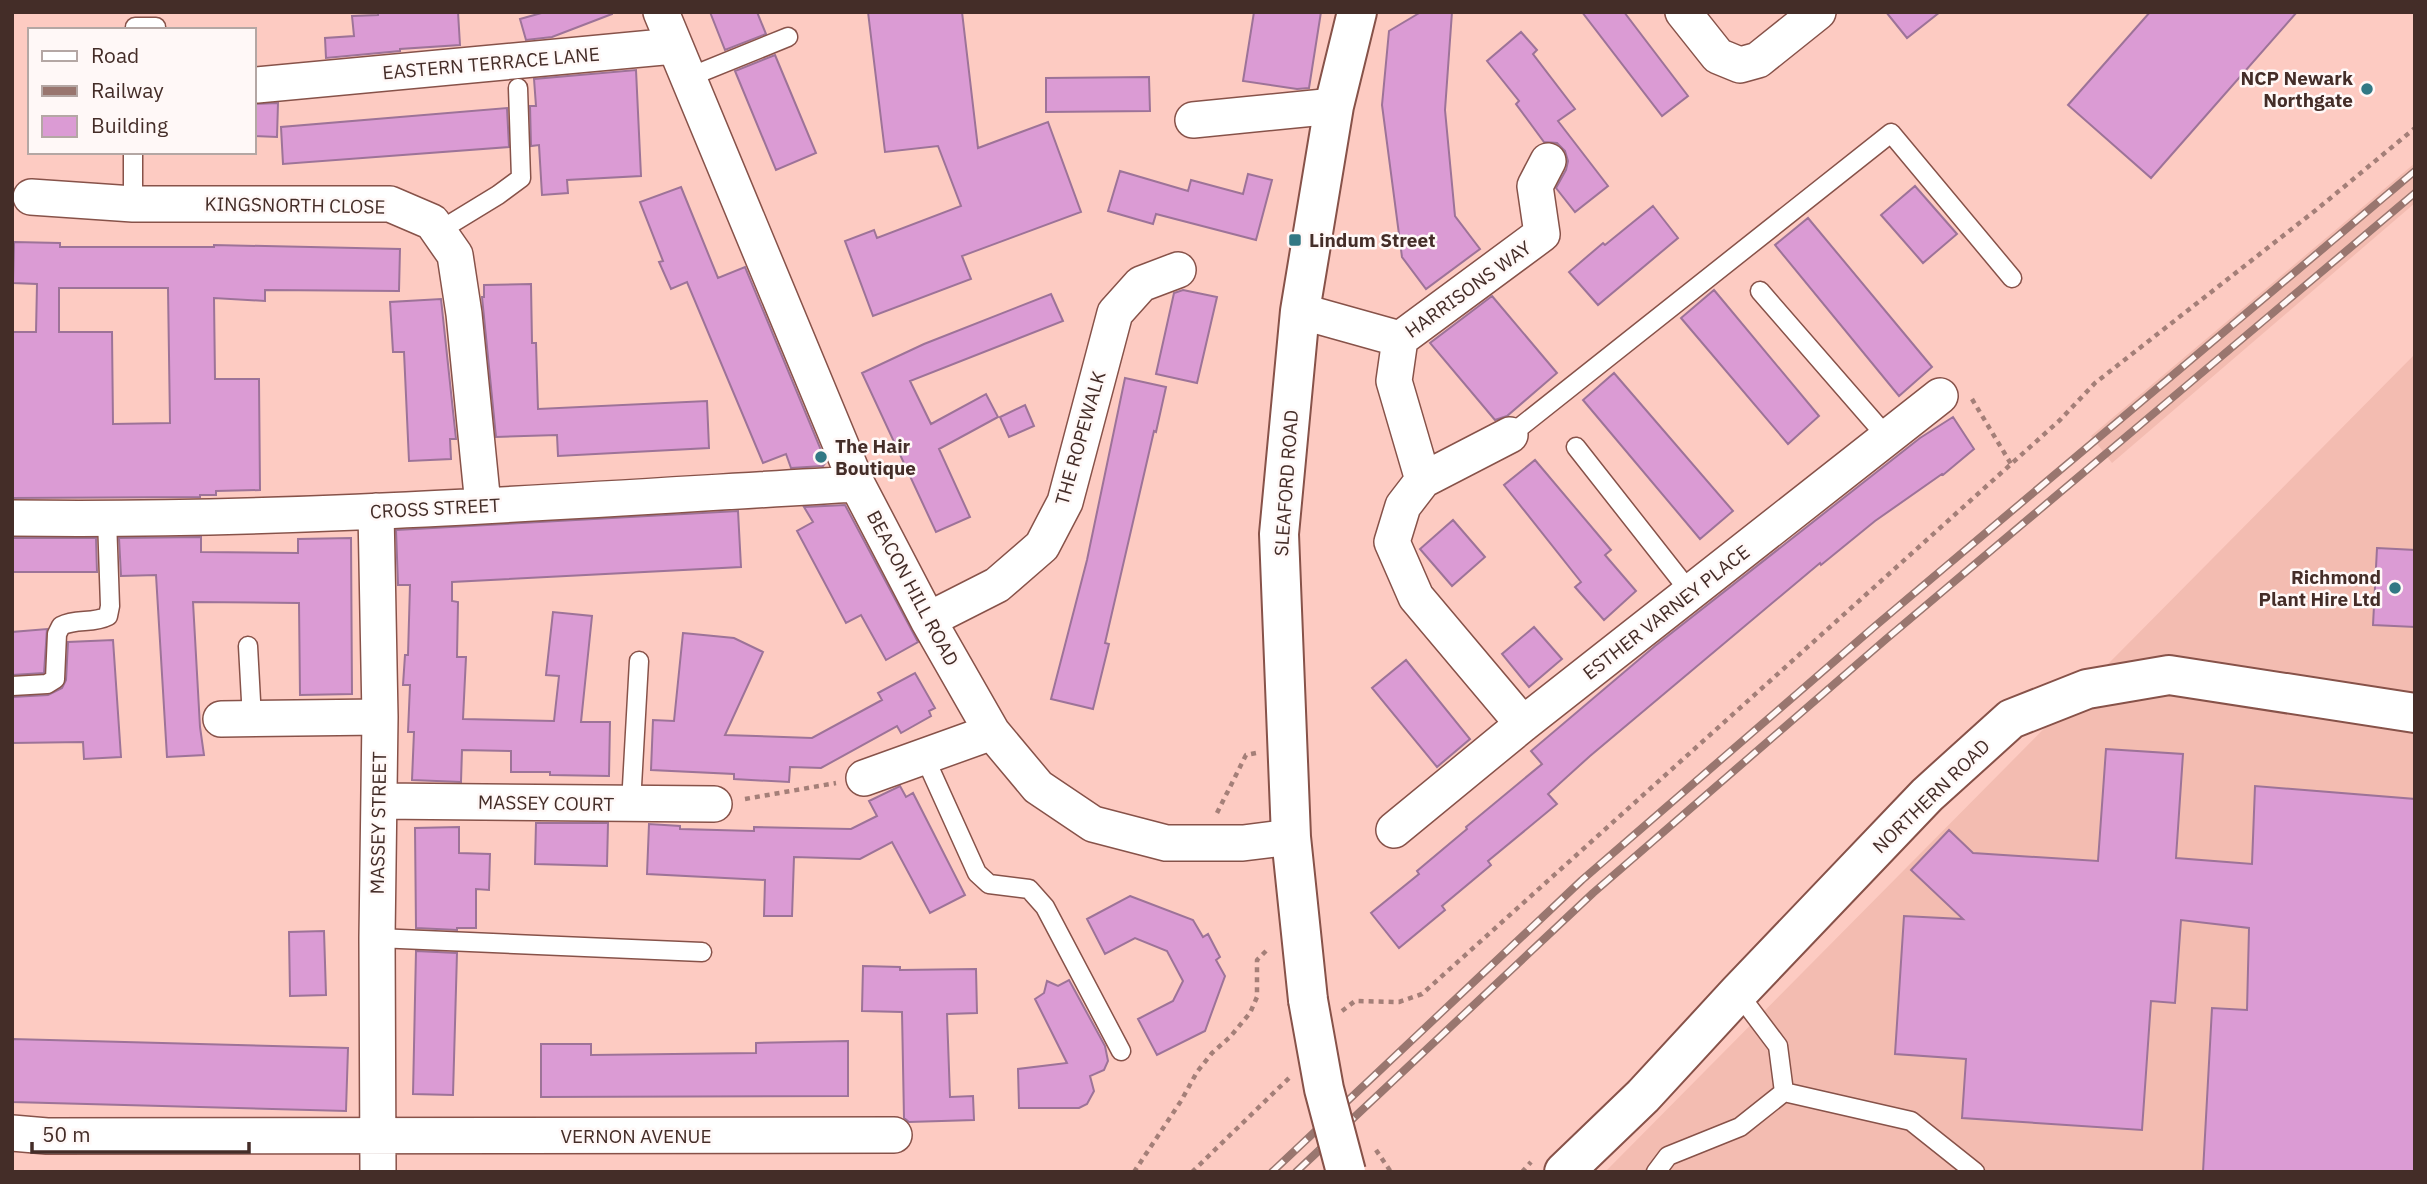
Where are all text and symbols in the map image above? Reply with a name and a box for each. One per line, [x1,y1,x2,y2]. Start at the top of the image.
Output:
legend [28,28,256,154]
text: Road [91,41,139,69]
street label: EASTERN TERRACE LANE [381,42,601,84]
place label: NCP Newark Northgate [2240,66,2353,112]
text: Railway [91,76,164,104]
marker: NCP Newark Northgate [2359,81,2375,97]
text: Building [91,111,168,139]
street label: KINGSNORTH CLOSE [204,191,386,219]
place label: Lindum Street [1309,228,1435,252]
marker: Lindum Street [1287,232,1303,248]
street label: HARRISONS WAY [1400,235,1536,343]
street label: THE ROPEWALK [1049,368,1111,508]
street label: SLEAFORD ROAD [1269,409,1303,557]
place label: The Hair Boutique [835,434,916,480]
marker: The Hair Boutique [813,449,829,465]
street label: CROSS STREET [369,493,501,523]
street label: BEACON HILL ROAD [862,506,964,670]
street label: ESTHER VARNEY PLACE [1578,539,1754,685]
place label: Richmond Plant Hire Ltd [2259,565,2381,611]
marker: Richmond Plant Hire Ltd [2387,580,2403,596]
street label: NORTHERN ROAD [1867,734,1995,858]
street label: MASSEY STREET [365,751,391,895]
street label: MASSEY COURT [478,790,615,816]
scale bar [32,1110,248,1154]
text: 50 m [42,1120,91,1148]
street label: VERNON AVENUE [560,1124,712,1148]

